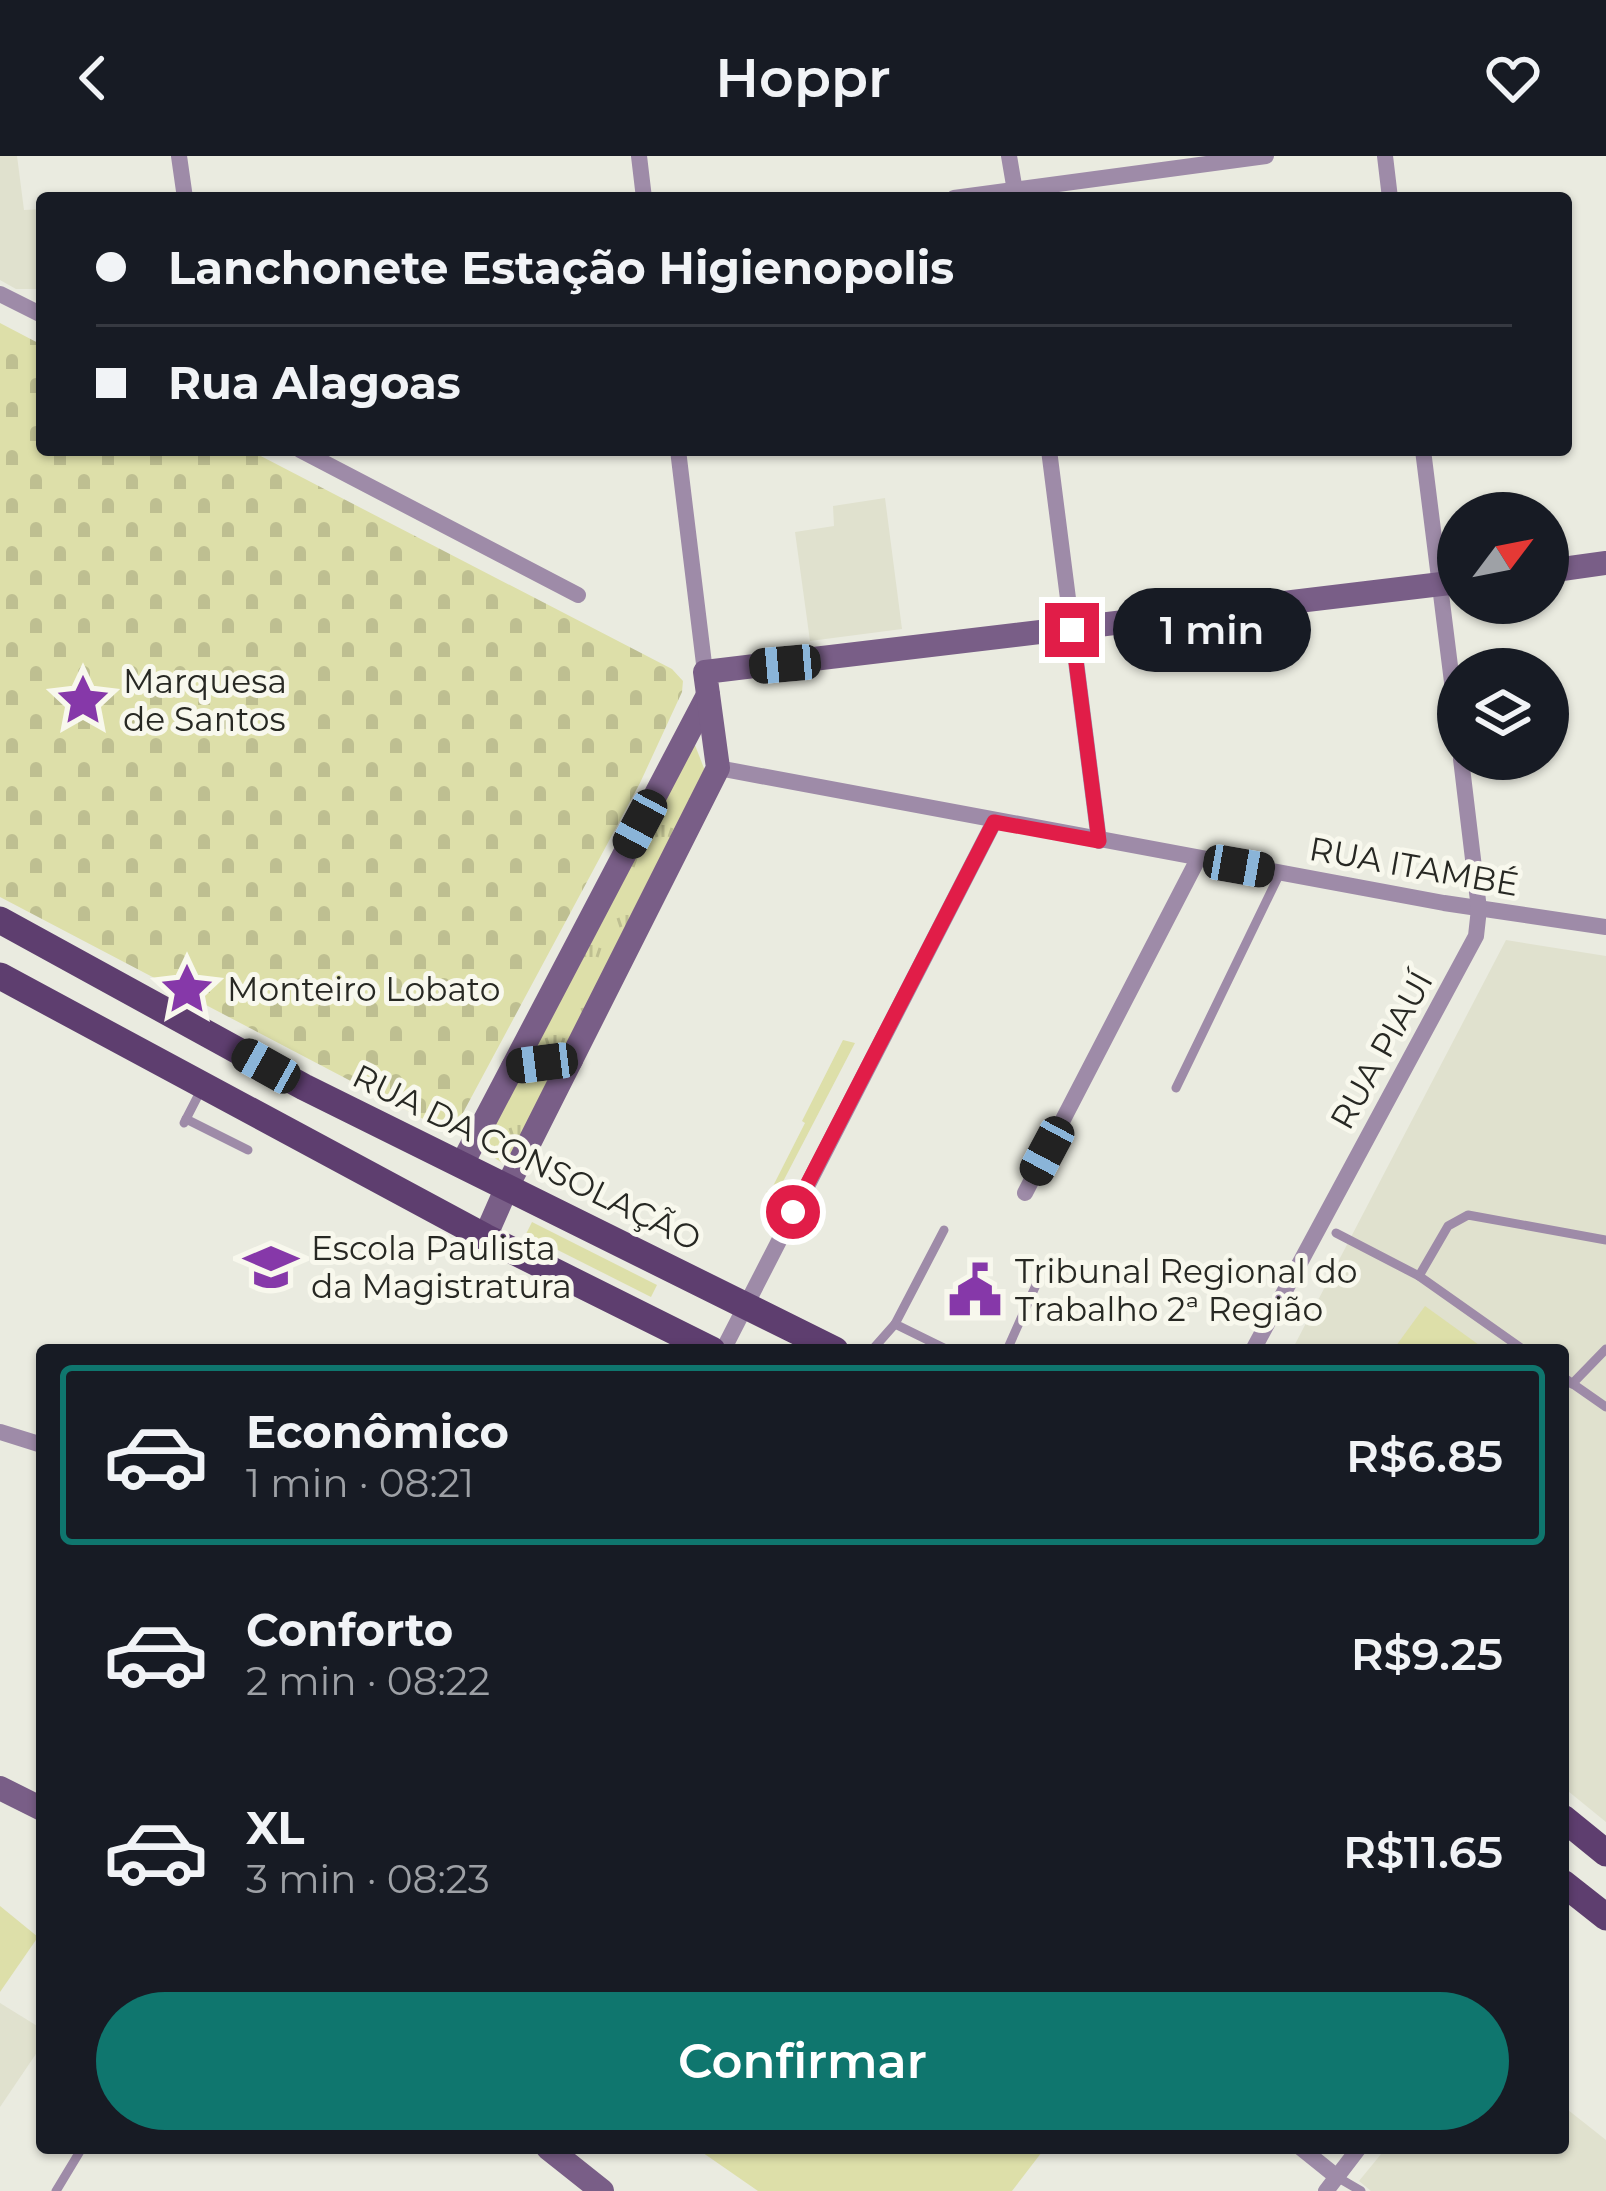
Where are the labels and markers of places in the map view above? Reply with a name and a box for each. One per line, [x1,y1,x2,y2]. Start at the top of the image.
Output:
place label: Marquesa de Santos [123,661,287,739]
place icon: Marquesa de Santos [54,671,112,729]
place icon: Monteiro Lobato [158,960,216,1018]
place label: Monteiro Lobato [227,969,500,1009]
place label: Escola Paulista da Magistratura [311,1228,572,1306]
school or university icon: Escola Paulista da Magistratura [242,1238,300,1296]
place label: Tribunal Regional do Trabalho 2ª Região [1015,1251,1358,1329]
public building icon: Tribunal Regional do Trabalho 2ª Região [946,1261,1004,1319]

